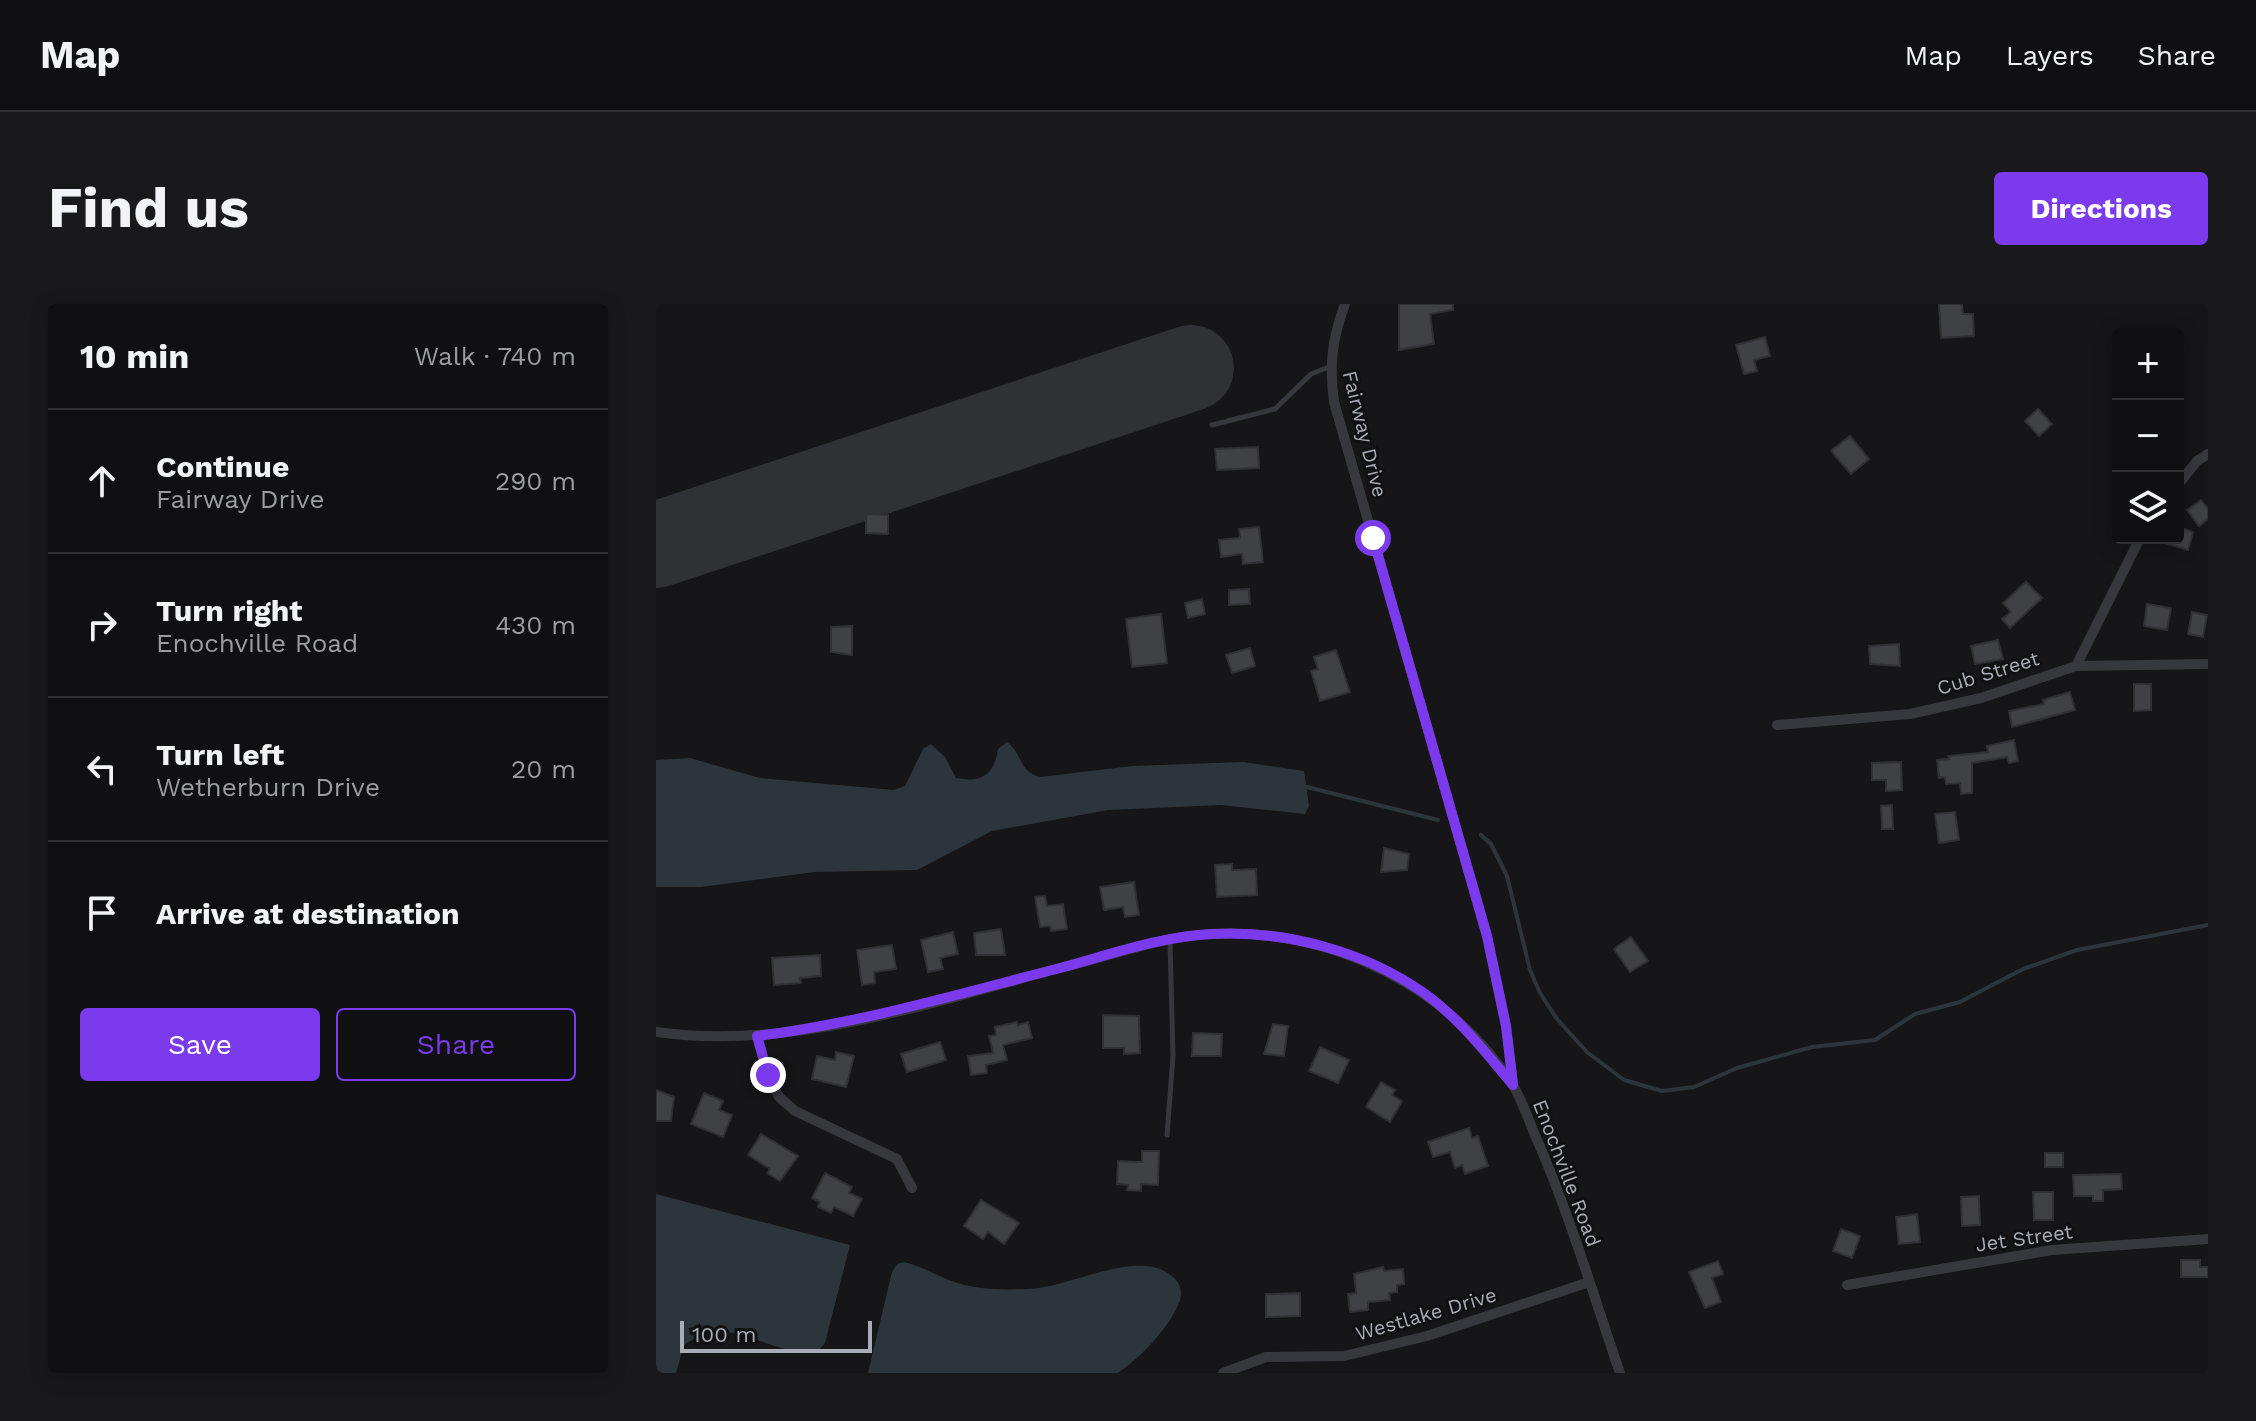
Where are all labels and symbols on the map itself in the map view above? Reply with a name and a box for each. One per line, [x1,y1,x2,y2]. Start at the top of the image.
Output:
street label: Fairway Drive [1338,368,1392,500]
route start [1355,520,1391,556]
street label: Cub Street [1934,646,2043,700]
route end [750,1057,786,1093]
street label: Enochville Road [1528,1096,1606,1250]
street label: Jet Street [1974,1219,2075,1257]
street label: Westlake Drive [1353,1282,1499,1346]
scale bar [680,1317,872,1353]

